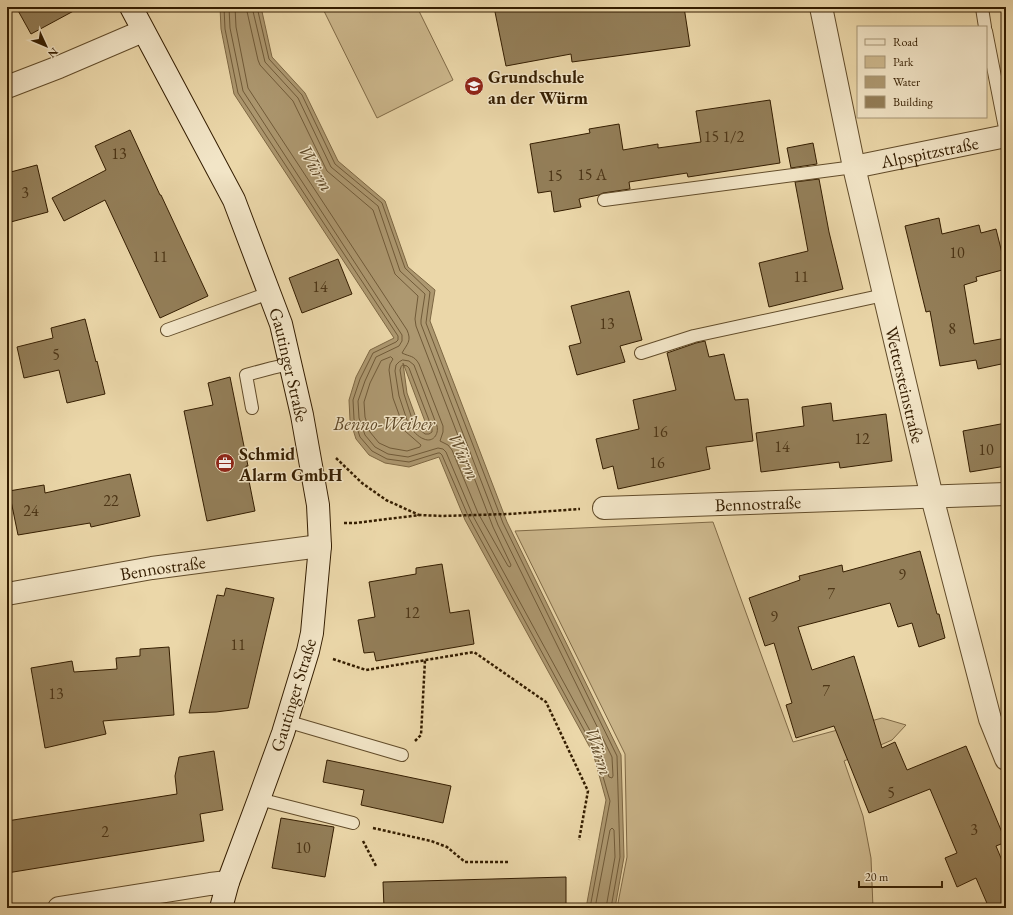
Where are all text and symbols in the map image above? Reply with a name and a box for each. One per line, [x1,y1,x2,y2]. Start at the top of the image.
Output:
north arrow [26,26,66,66]
legend [857,26,987,118]
text: Road [893,34,919,50]
text: N [45,45,61,61]
text: Park [893,54,914,70]
place label: Grundschule an der Würm [488,65,589,109]
text: Water [893,74,920,90]
school or university icon: Grundschule an der Würm [463,75,485,97]
text: Building [893,94,934,110]
house number: 15 1/2 [704,126,744,147]
street label: Alpspitzstraße [878,130,980,173]
water label: Würm [293,140,339,196]
house number: 13 [111,143,127,164]
house number: 15 A [577,164,608,185]
house number: 15 [547,165,563,186]
house number: 3 [21,182,29,203]
house number: 10 [949,242,965,263]
house number: 11 [152,246,168,267]
house number: 11 [793,266,809,287]
house number: 14 [312,276,328,297]
street label: Gautinger Straße [264,304,315,424]
house number: 13 [599,313,615,334]
house number: 8 [948,318,956,339]
street label: Wettersteinstraße [881,324,930,445]
house number: 5 [52,344,60,365]
water label: Benno-Weiher [332,411,435,436]
house number: 16 [652,421,668,442]
water label: Würm [442,428,486,484]
house number: 12 [854,428,870,449]
house number: 14 [774,436,790,457]
house number: 10 [978,439,994,460]
place label: Schmid Alarm GmbH [238,442,343,486]
office icon: Schmid Alarm GmbH [214,452,236,474]
house number: 16 [649,452,665,473]
house number: 22 [103,490,119,511]
street label: Bennostraße [714,490,801,516]
house number: 24 [23,500,39,521]
street label: Bennostraße [118,550,207,585]
house number: 9 [898,564,906,585]
house number: 7 [827,583,835,604]
house number: 12 [404,602,420,623]
house number: 9 [770,606,778,627]
house number: 11 [230,634,246,655]
street label: Gautinger Straße [265,636,321,754]
house number: 7 [822,680,830,701]
house number: 13 [48,683,64,704]
water label: Würm [579,723,619,779]
house number: 5 [887,782,895,803]
house number: 3 [970,819,978,840]
house number: 2 [101,821,109,842]
house number: 10 [295,837,311,858]
scale bar [859,863,942,889]
text: 20 m [865,869,889,885]

